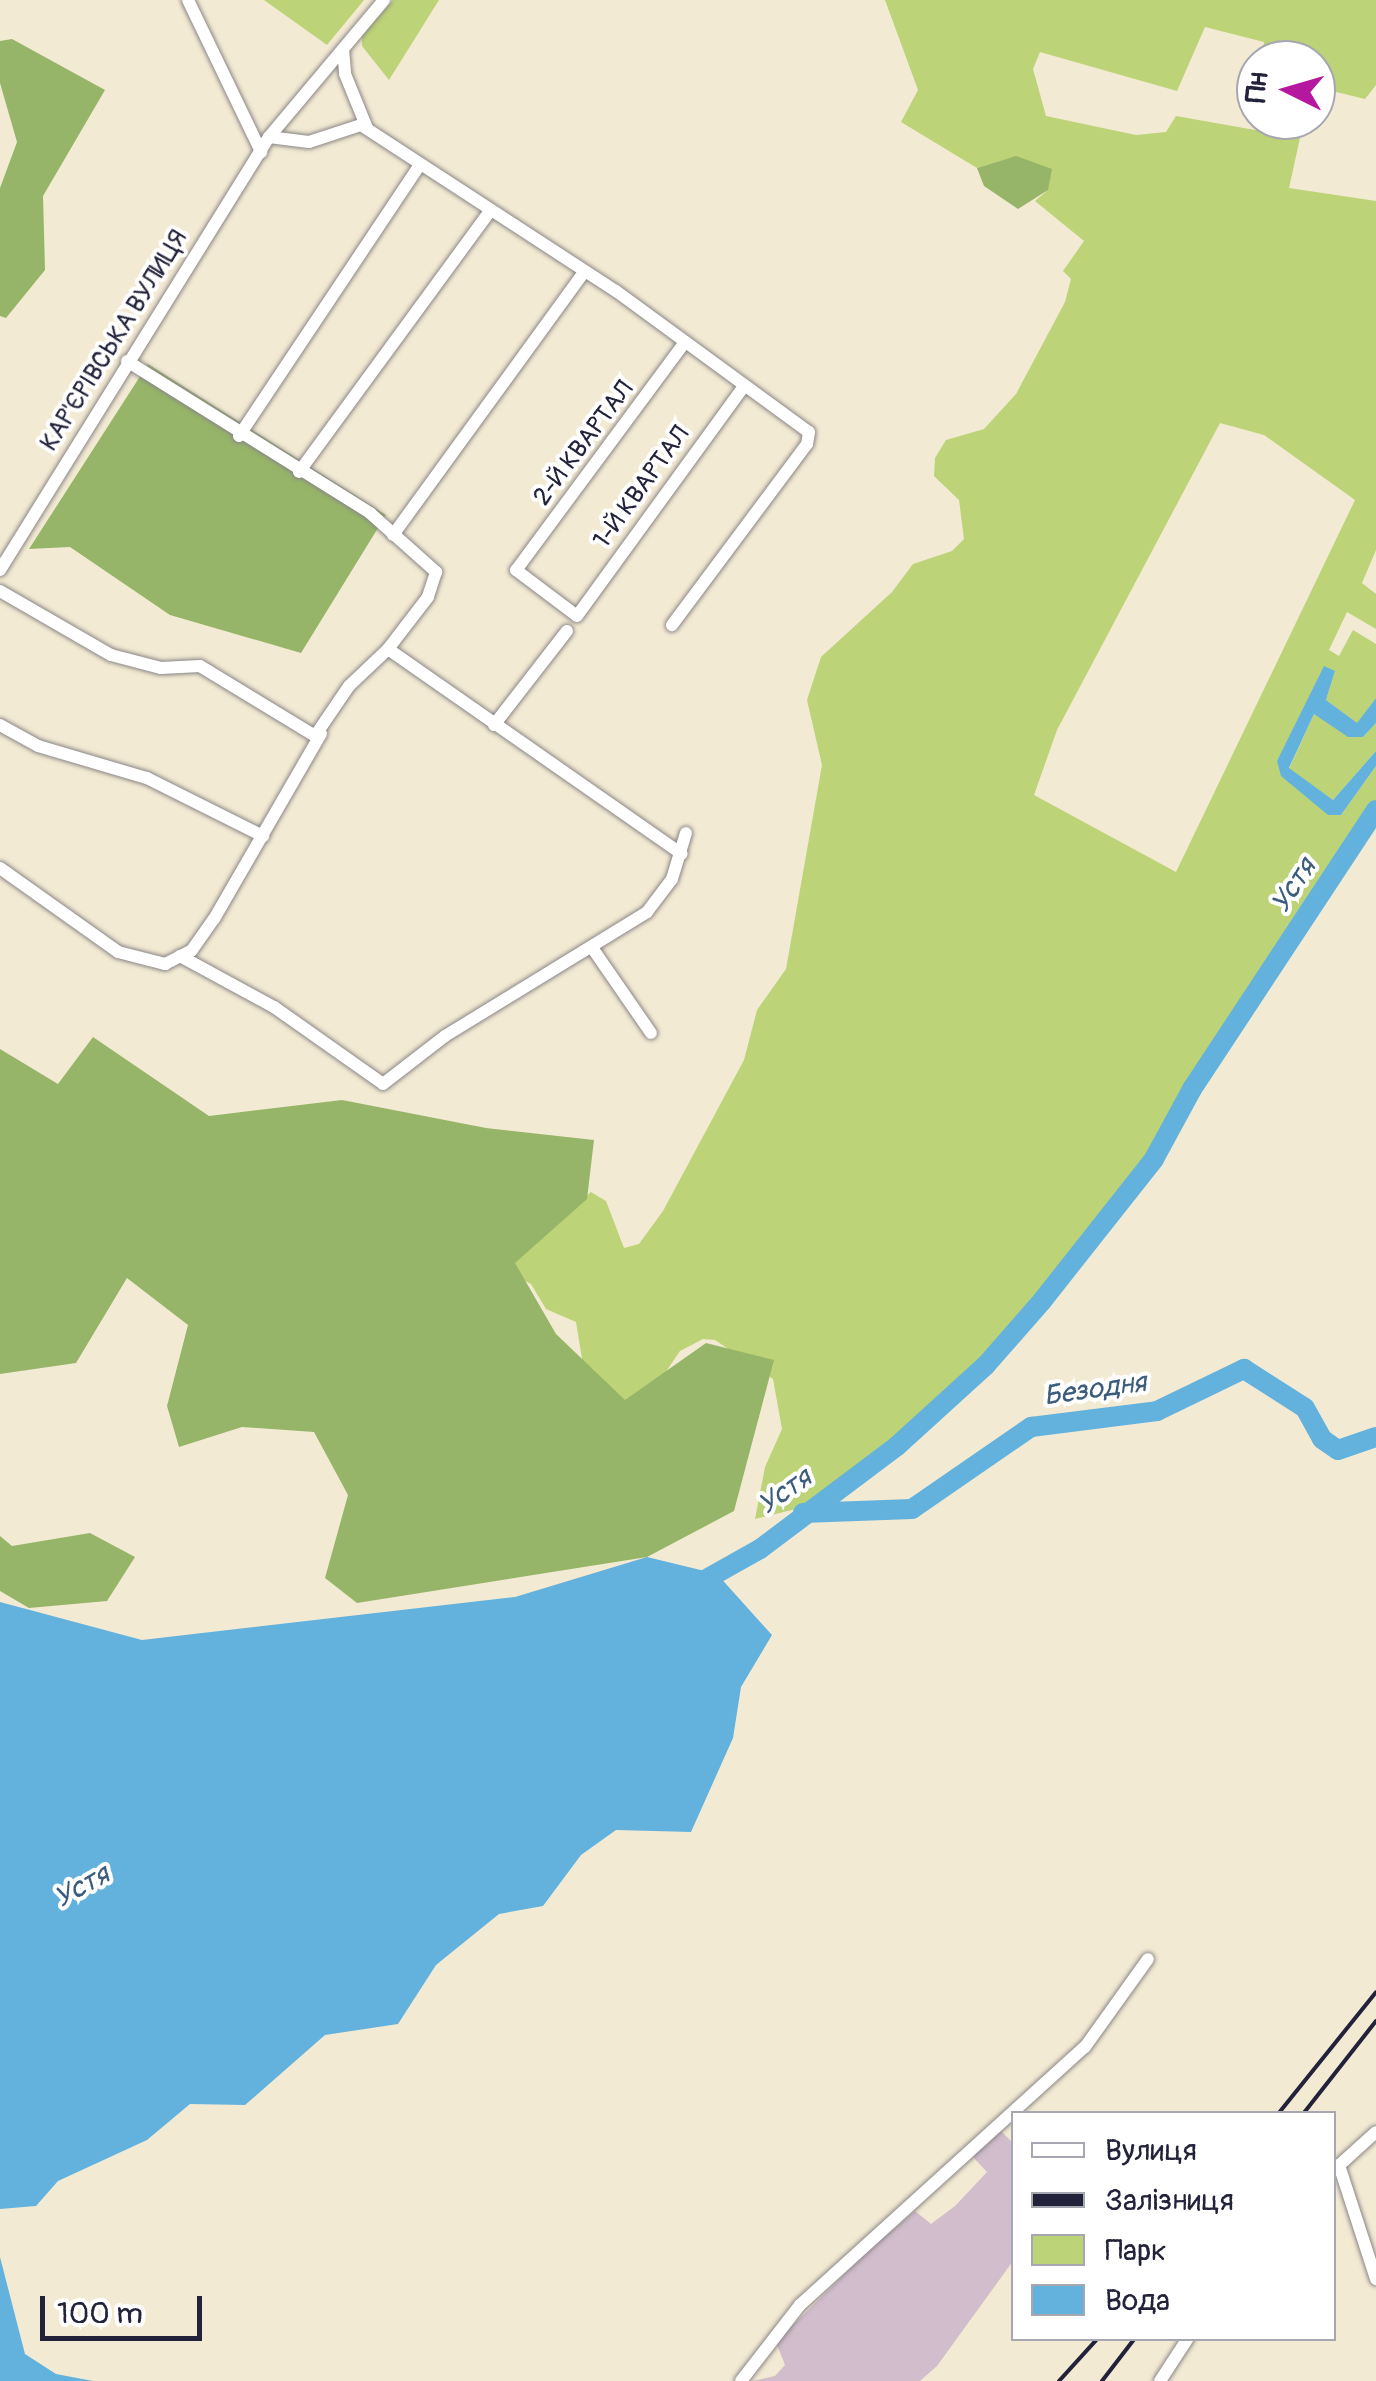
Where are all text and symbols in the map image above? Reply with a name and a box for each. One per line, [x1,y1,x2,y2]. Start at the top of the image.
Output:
north arrow [1236,40,1336,140]
text: Пн [1239,71,1276,104]
street label: КАР'ЄРІВСЬКА ВУЛИЦЯ [35,225,195,457]
street label: 2-Й КВАРТАЛ [528,376,640,512]
street label: 1-Й КВАРТАЛ [588,421,696,555]
water label: Устя [1264,853,1324,919]
water label: Безодня [1042,1366,1148,1414]
water label: Устя [752,1462,818,1522]
water label: Устя [49,1858,115,1916]
legend [1011,2111,1336,2341]
text: Вулиця [1105,2132,1197,2169]
text: Залізниця [1105,2182,1234,2219]
text: Парк [1105,2232,1167,2269]
scale bar [45,2276,208,2338]
text: Вода [1105,2282,1170,2319]
text: 100 m [57,2295,143,2332]

